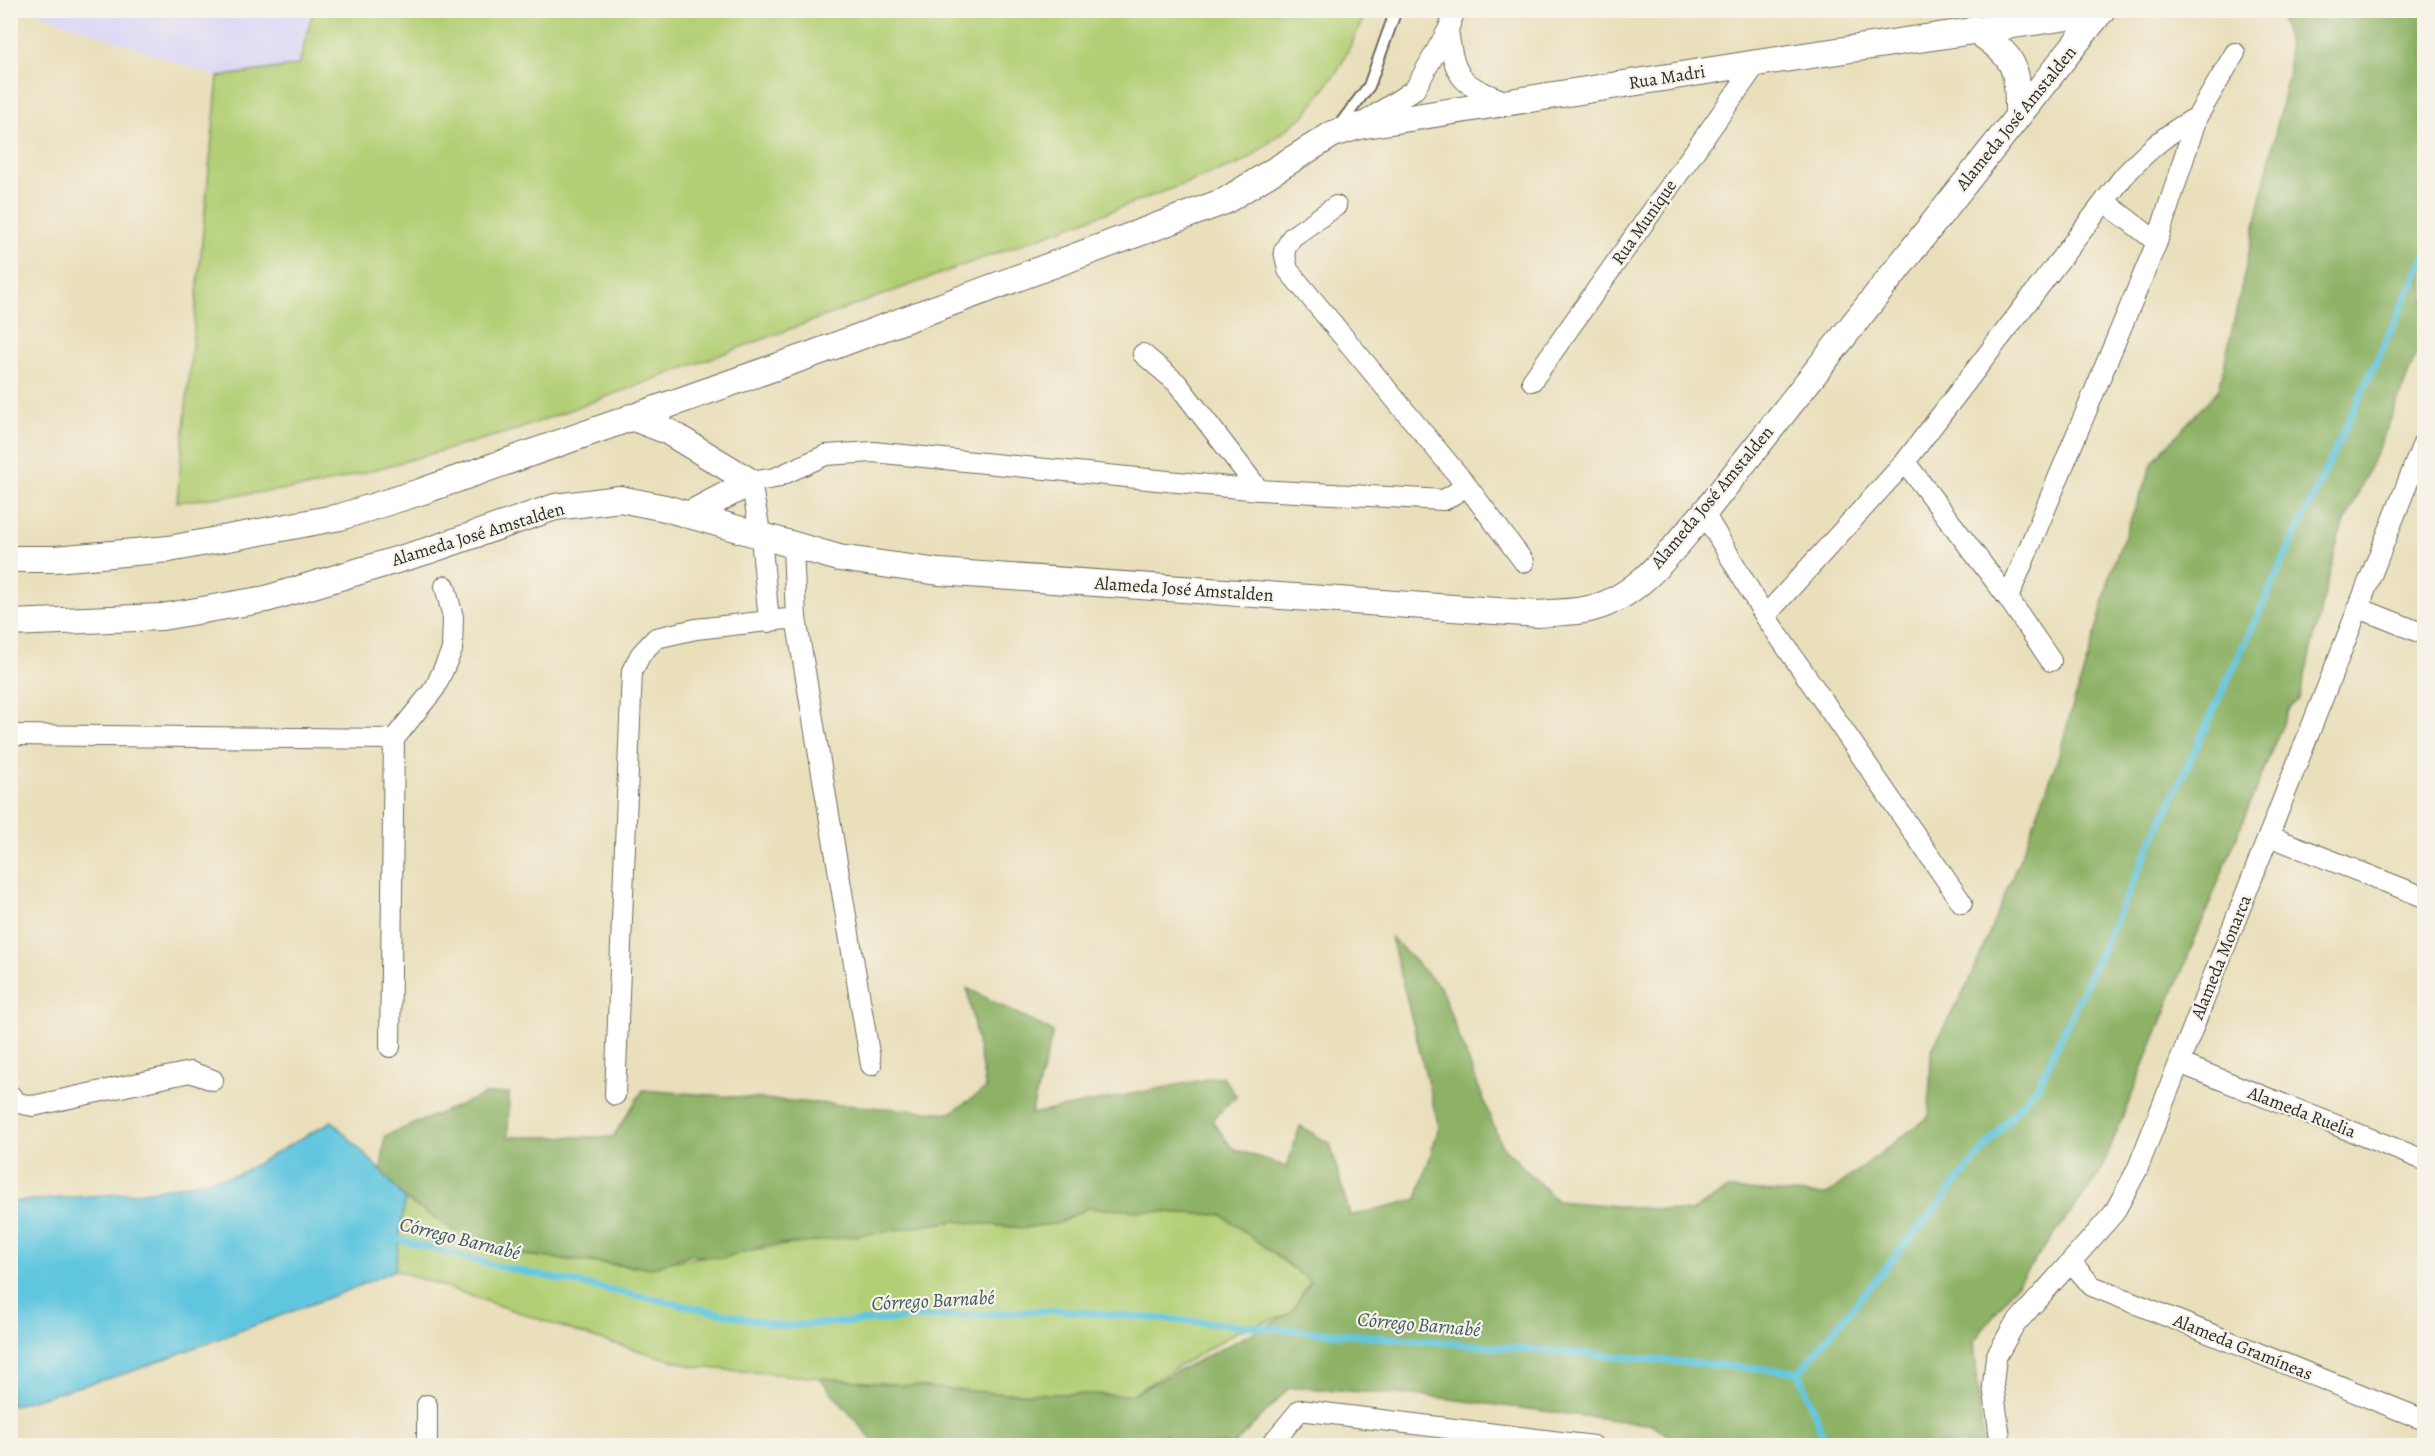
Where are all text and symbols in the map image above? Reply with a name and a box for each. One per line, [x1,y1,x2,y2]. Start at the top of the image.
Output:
street label: Alameda José Amstalden [1950,41,2082,196]
street label: Rua Madri [1627,59,1707,95]
street label: Rua Munique [1606,175,1682,269]
street label: Alameda José Amstalden [1645,421,1779,574]
street label: Alameda José Amstalden [388,496,567,572]
street label: Alameda José Amstalden [1093,571,1274,607]
street label: Alameda Monarca [2185,891,2257,1024]
street label: Alameda Ruelia [2244,1080,2360,1144]
water label: Córrego Barnabé [397,1210,524,1267]
water label: Córrego Barnabé [871,1284,996,1317]
water label: Córrego Barnabé [1356,1306,1482,1343]
street label: Alameda Gramíneas [2169,1308,2316,1386]

